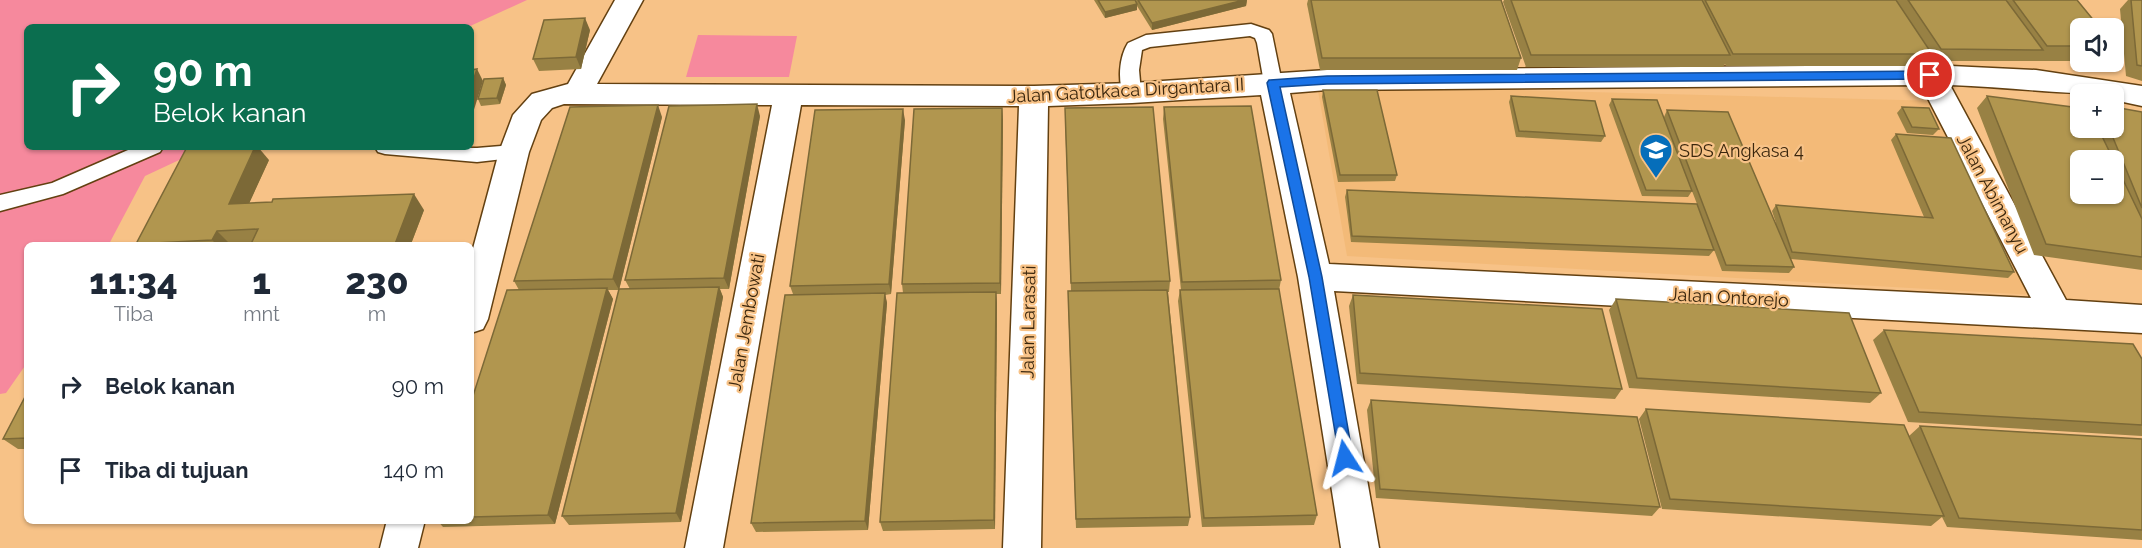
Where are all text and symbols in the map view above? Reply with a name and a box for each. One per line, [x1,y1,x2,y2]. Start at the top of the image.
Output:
map controls [2070,18,2124,204]
button: sound [2070,18,2124,72]
text: 90 m [153,47,253,96]
icon: right [54,48,132,126]
pin [1904,49,1955,100]
icon: arrive [1913,58,1946,91]
street label: Jalan Gatotkaca Dirgantara II [1007,73,1245,107]
button: + [2070,84,2124,138]
text: Belok kanan [153,97,307,128]
street label: Jalan Abimanyu [1953,131,2033,257]
school or university icon: SDS Angkasa 4 [1638,132,1674,179]
place label: SDS Angkasa 4 [1679,140,1804,161]
button: − [2070,150,2124,204]
street label: Jalan Jembowati [724,252,768,392]
text: 11:34 [89,260,178,302]
text: 1 [252,260,271,302]
text: 230 [345,260,409,302]
street label: Jalan Larasati [1017,265,1039,379]
street label: Jalan Ontorejo [1669,283,1790,311]
text: Tiba [114,302,153,326]
text: mnt [243,302,280,326]
text: m [368,302,386,326]
icon: right [54,370,87,403]
text: Belok kanan [105,373,235,399]
text: 90 m [392,373,444,399]
position arrow [1313,426,1377,490]
icon: arrive [54,454,87,487]
text: Tiba di tujuan [105,457,248,483]
text: 140 m [383,457,444,483]

